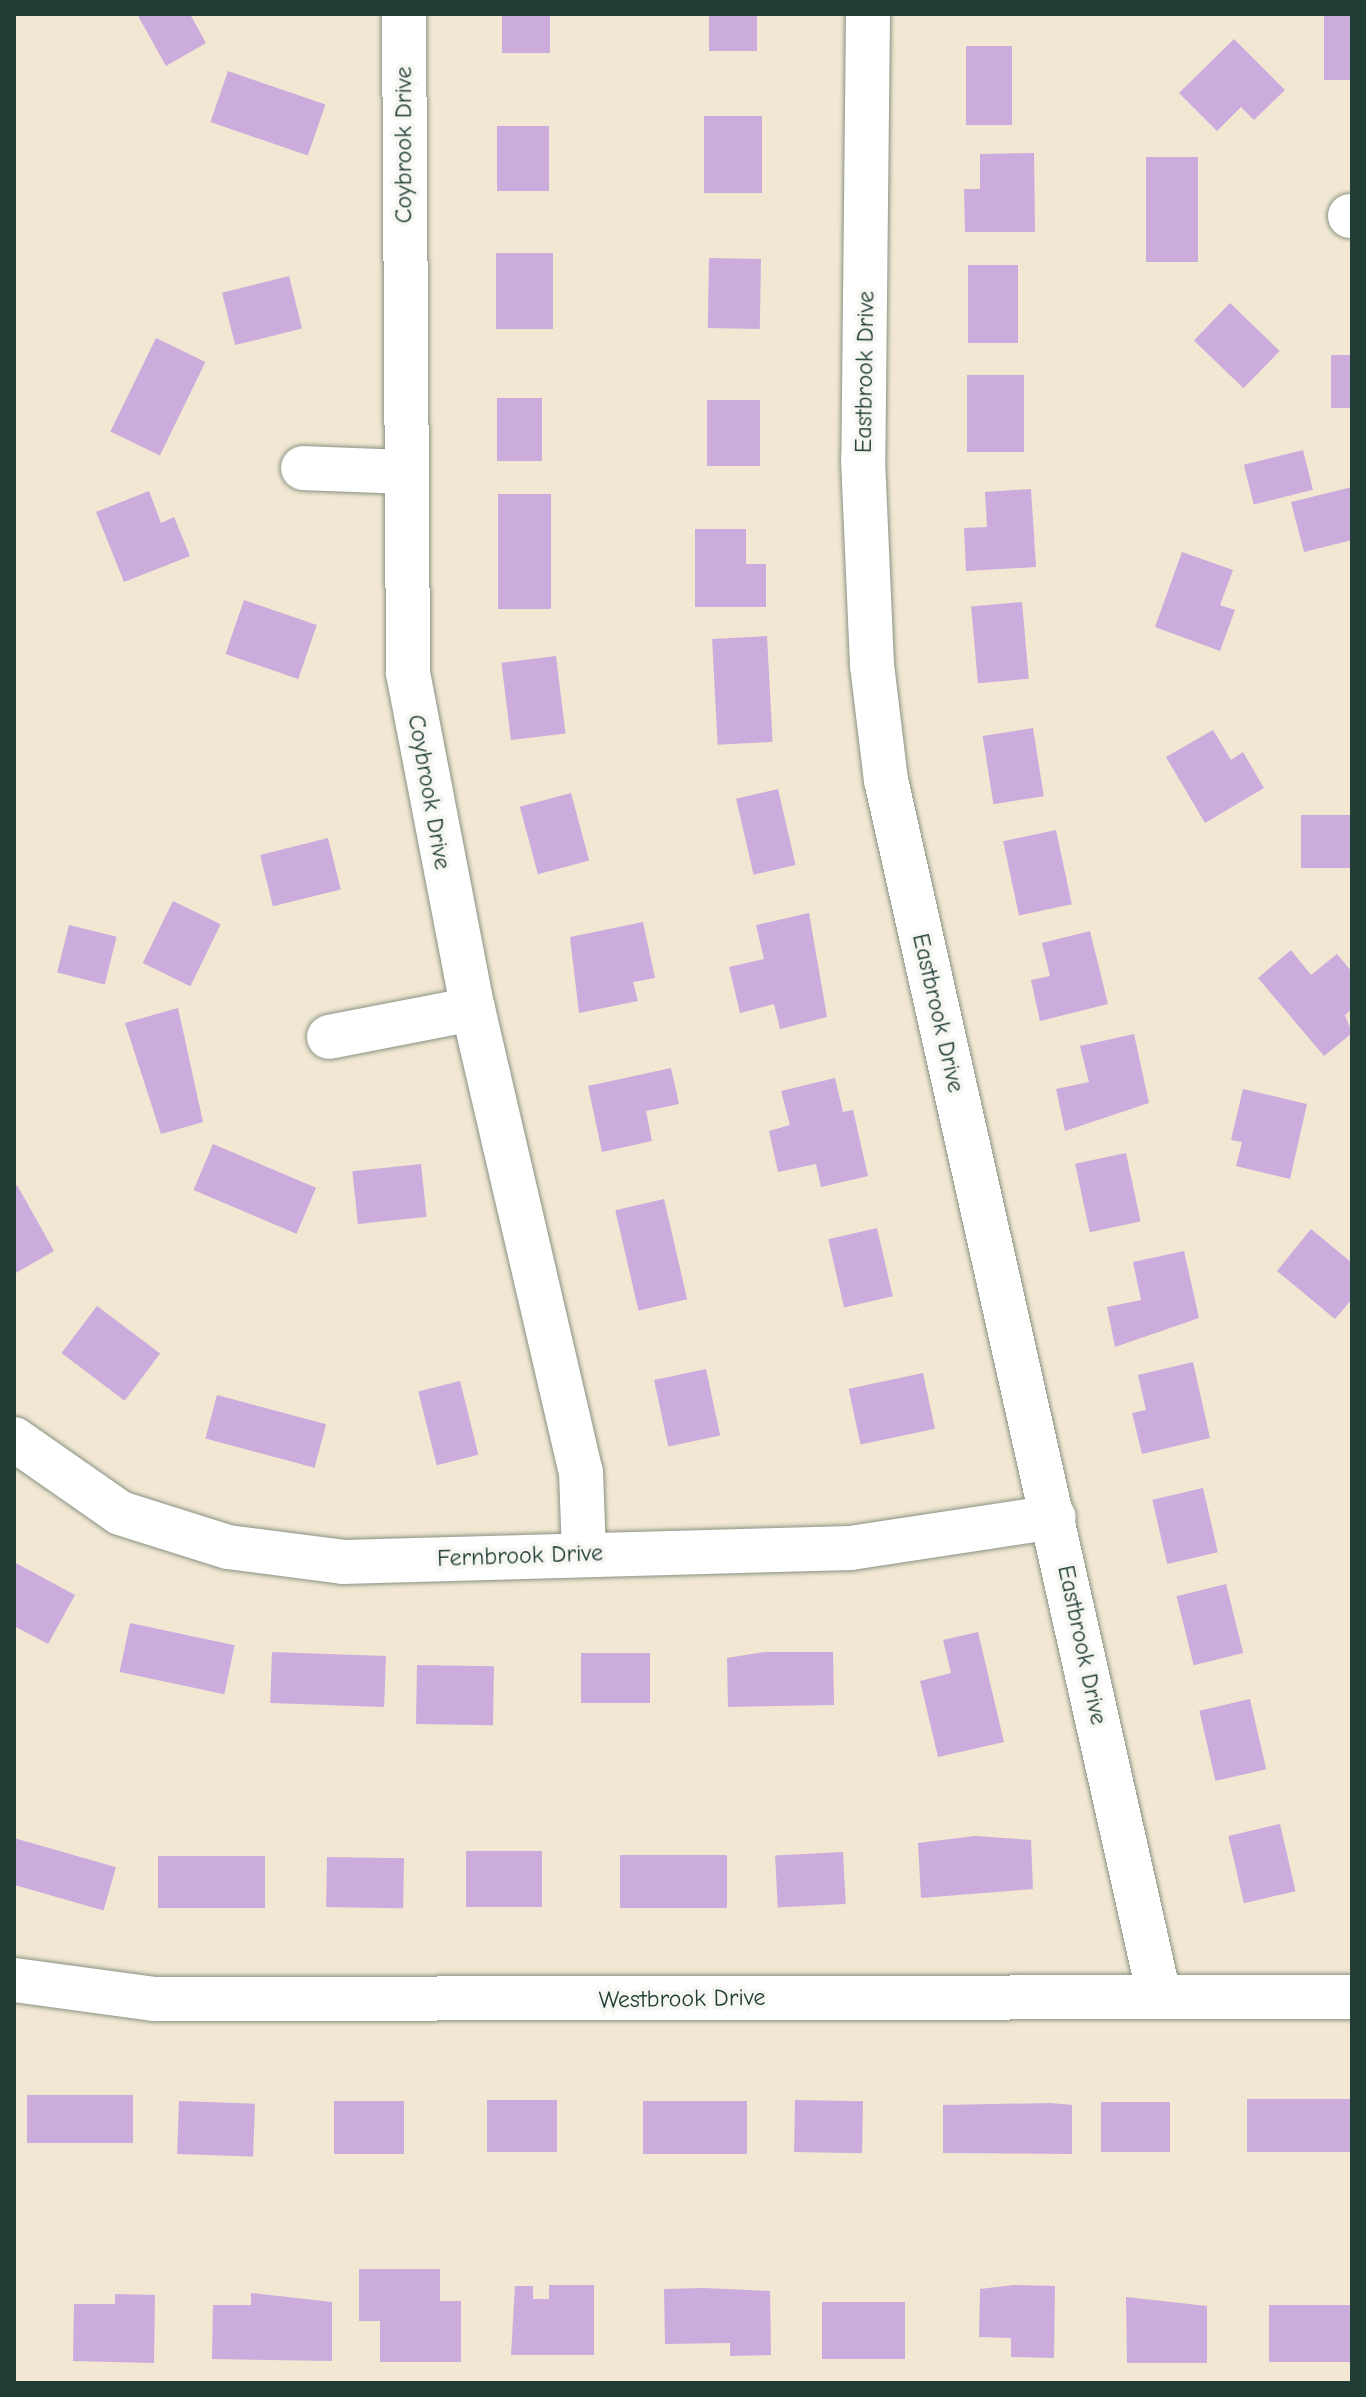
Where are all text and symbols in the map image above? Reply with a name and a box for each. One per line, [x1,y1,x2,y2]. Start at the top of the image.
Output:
street label: Coybrook Drive [390,67,418,223]
street label: Eastbrook Drive [849,291,881,453]
street label: Coybrook Drive [401,712,457,872]
street label: Eastbrook Drive [906,931,970,1095]
street label: Fernbrook Drive [437,1539,603,1573]
street label: Eastbrook Drive [1051,1563,1113,1727]
street label: Westbrook Drive [598,1983,766,2015]

